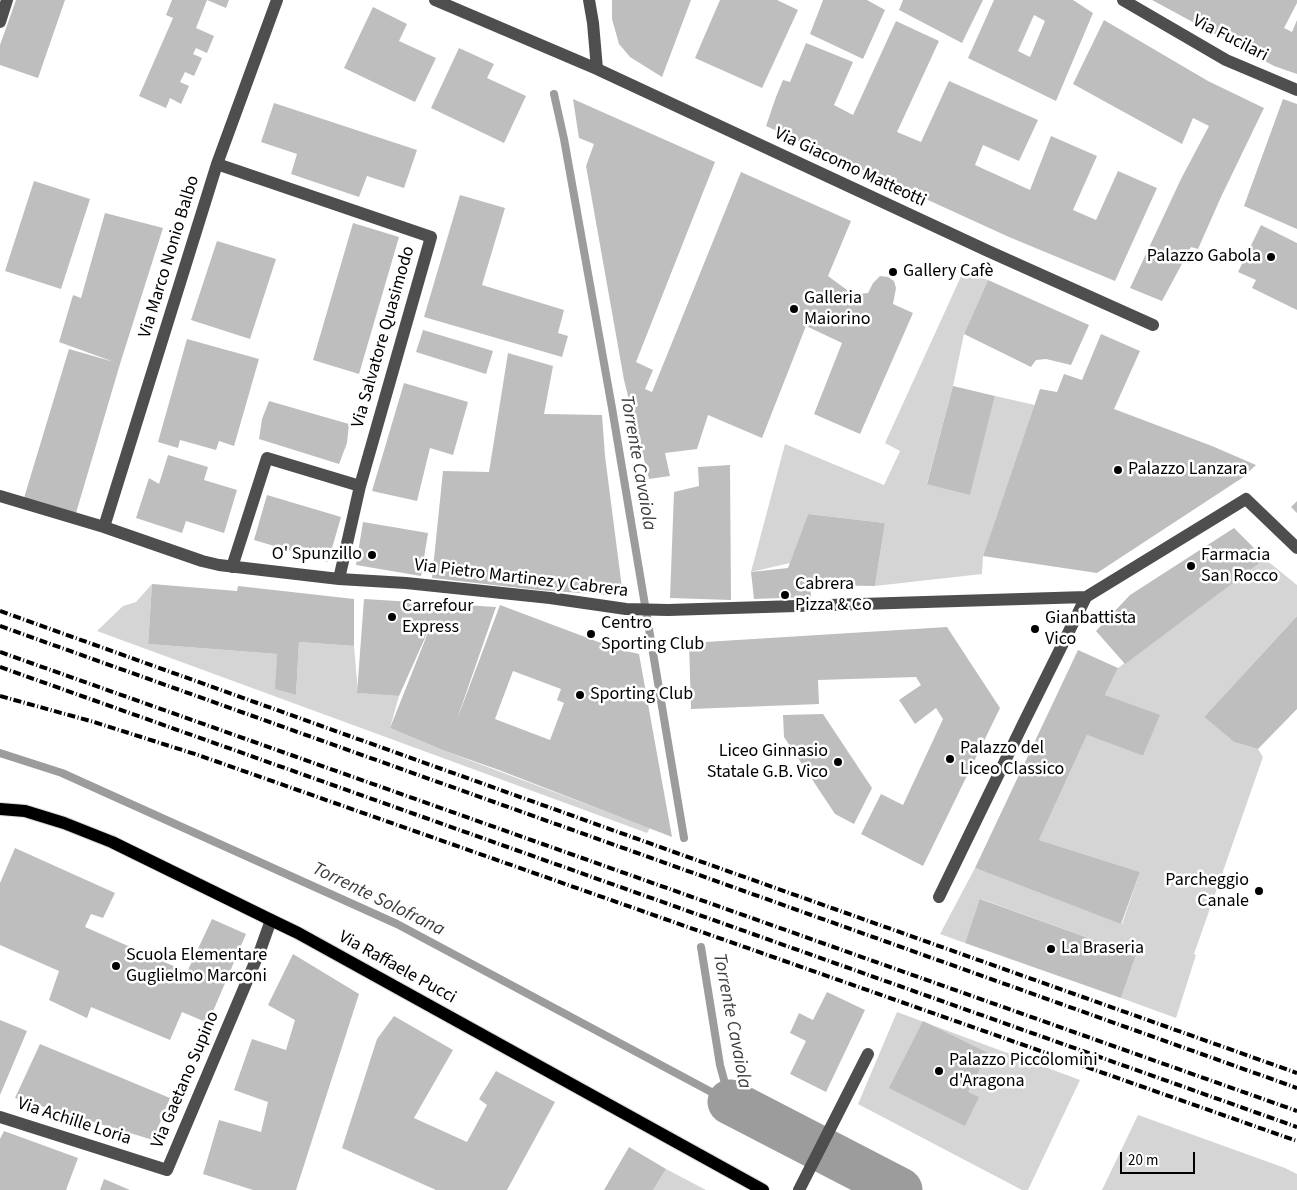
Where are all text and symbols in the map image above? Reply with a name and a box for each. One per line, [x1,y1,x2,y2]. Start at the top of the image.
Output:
street label: Via Fucilari [1189,11,1271,67]
street label: Via Giacomo Matteotti [771,123,929,213]
street label: Via Marco Nonio Balbo [135,173,205,341]
street label: Via Salvatore Quasimodo [348,244,420,430]
place label: Palazzo Gabola [1147,246,1261,268]
marker: Palazzo Gabola [1265,251,1277,263]
place label: Gallery Cafè [903,261,993,283]
marker: Gallery Cafè [887,266,899,278]
place label: Galleria Maiorino [804,288,871,330]
marker: Galleria Maiorino [788,303,800,315]
water label: Torrente Cavaiola [614,393,660,533]
place label: Palazzo Lanzara [1128,459,1248,481]
marker: Palazzo Lanzara [1112,464,1124,476]
place label: O' Spunzillo [272,544,362,566]
place label: Farmacia San Rocco [1201,545,1278,588]
marker: O' Spunzillo [366,549,378,561]
street label: Via Pietro Martinez y Cabrera [413,555,629,603]
marker: Farmacia San Rocco [1185,560,1197,572]
place label: Cabrera Pizza & Co [795,574,872,616]
marker: Cabrera Pizza & Co [779,589,791,601]
place label: Carrefour Express [402,596,473,638]
place label: Gianbattista Vico [1045,608,1136,650]
marker: Carrefour Express [386,611,398,623]
place label: Centro Sporting Club [601,613,704,656]
marker: Gianbattista Vico [1029,623,1041,635]
marker: Centro Sporting Club [585,628,597,640]
place label: Sporting Club [590,684,693,706]
marker: Sporting Club [574,689,586,701]
place label: Palazzo del Liceo Classico [960,738,1064,781]
place label: Liceo Ginnasio Statale G.B. Vico [707,741,828,784]
marker: Palazzo del Liceo Classico [944,753,956,765]
marker: Liceo Ginnasio Statale G.B. Vico [832,756,844,768]
water label: Torrente Solofrana [308,858,448,942]
place label: Parcheggio Canale [1165,870,1249,912]
marker: Parcheggio Canale [1253,885,1265,897]
street label: Via Raffaele Pucci [334,927,460,1009]
place label: La Braseria [1061,938,1144,960]
marker: La Braseria [1045,943,1057,955]
place label: Scuola Elementare Guglielmo Marconi [126,945,267,988]
water label: Torrente Cavaiola [707,951,755,1091]
marker: Scuola Elementare Guglielmo Marconi [110,960,122,972]
street label: Via Gaetano Supino [147,1008,225,1152]
place label: Palazzo Piccolomini d'Aragona [949,1050,1098,1092]
marker: Palazzo Piccolomini d'Aragona [933,1065,945,1077]
street label: Via Achille Loria [14,1093,134,1151]
scale bar [1122,1142,1197,1174]
text: 20 m [1128,1150,1158,1171]

